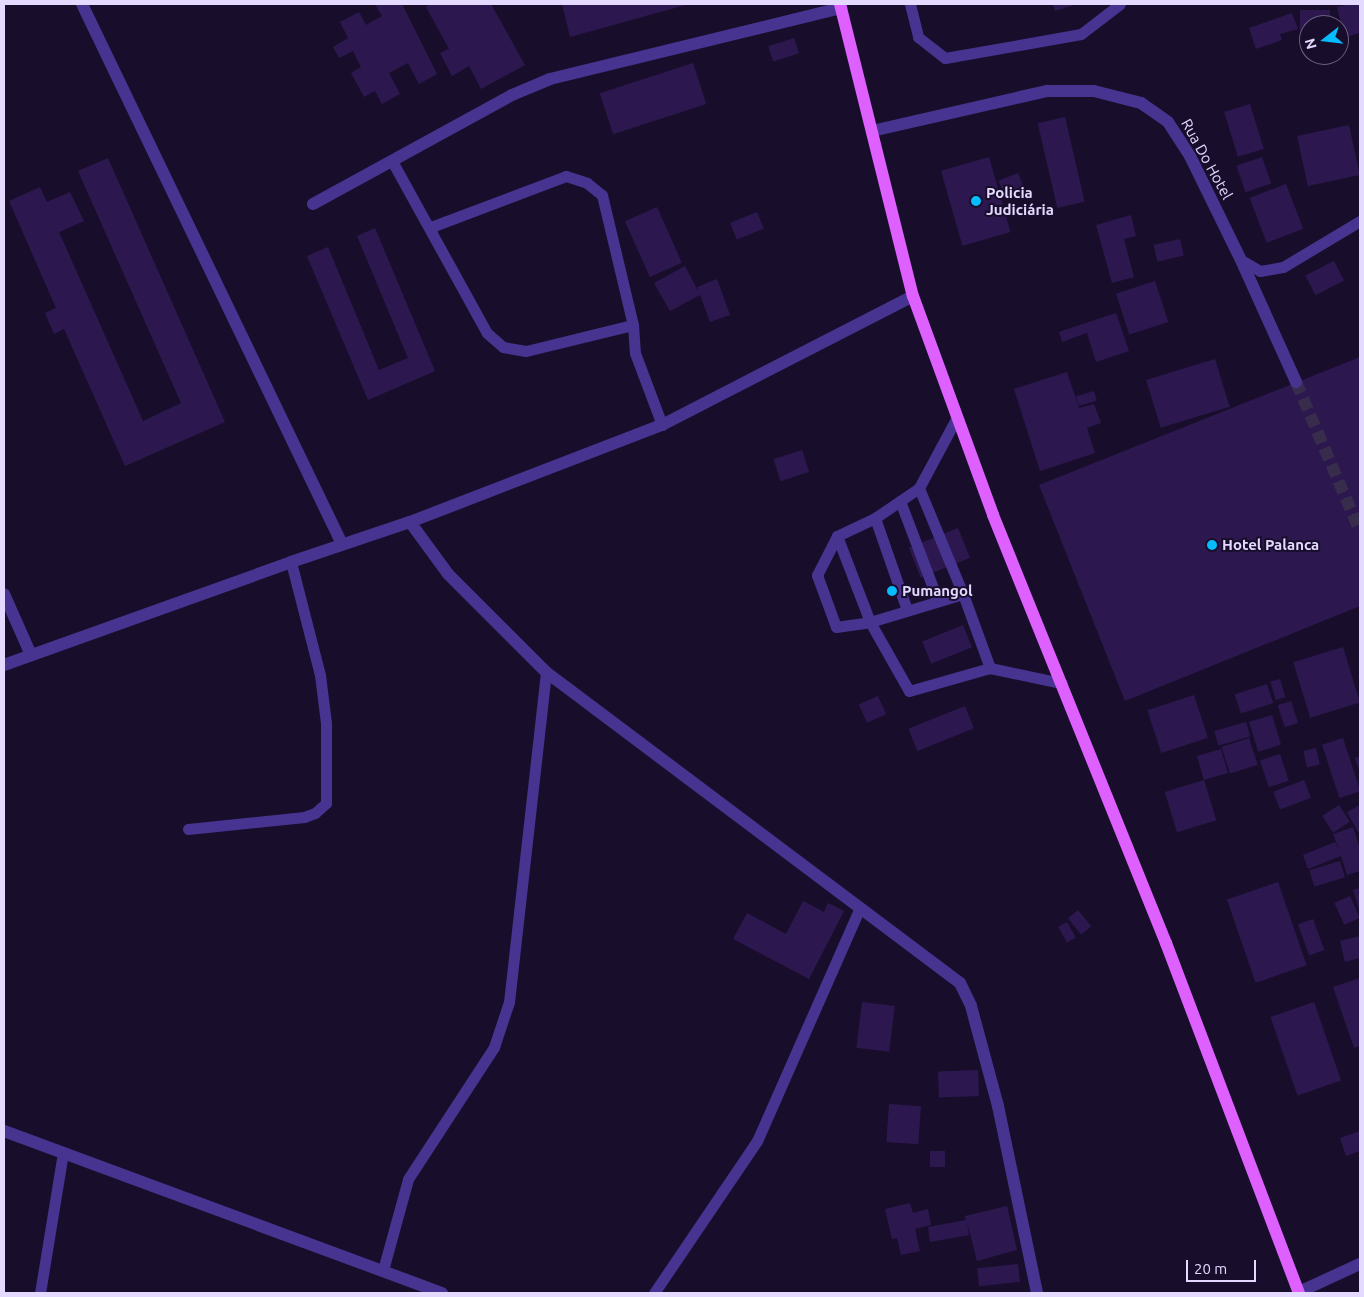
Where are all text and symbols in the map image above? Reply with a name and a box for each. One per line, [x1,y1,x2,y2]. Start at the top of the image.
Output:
north arrow [1299,15,1349,65]
text: N [1301,37,1320,51]
street label: Rua Do Hotel [1178,116,1236,202]
place label: Policia Judiciária [986,183,1054,218]
marker: Policia Judiciária [970,195,982,207]
place label: Hotel Palanca [1222,536,1319,554]
marker: Hotel Palanca [1206,539,1218,551]
place label: Pumangol [902,582,973,600]
marker: Pumangol [886,585,898,597]
scale bar [1189,1250,1259,1282]
text: 20 m [1194,1260,1227,1277]

